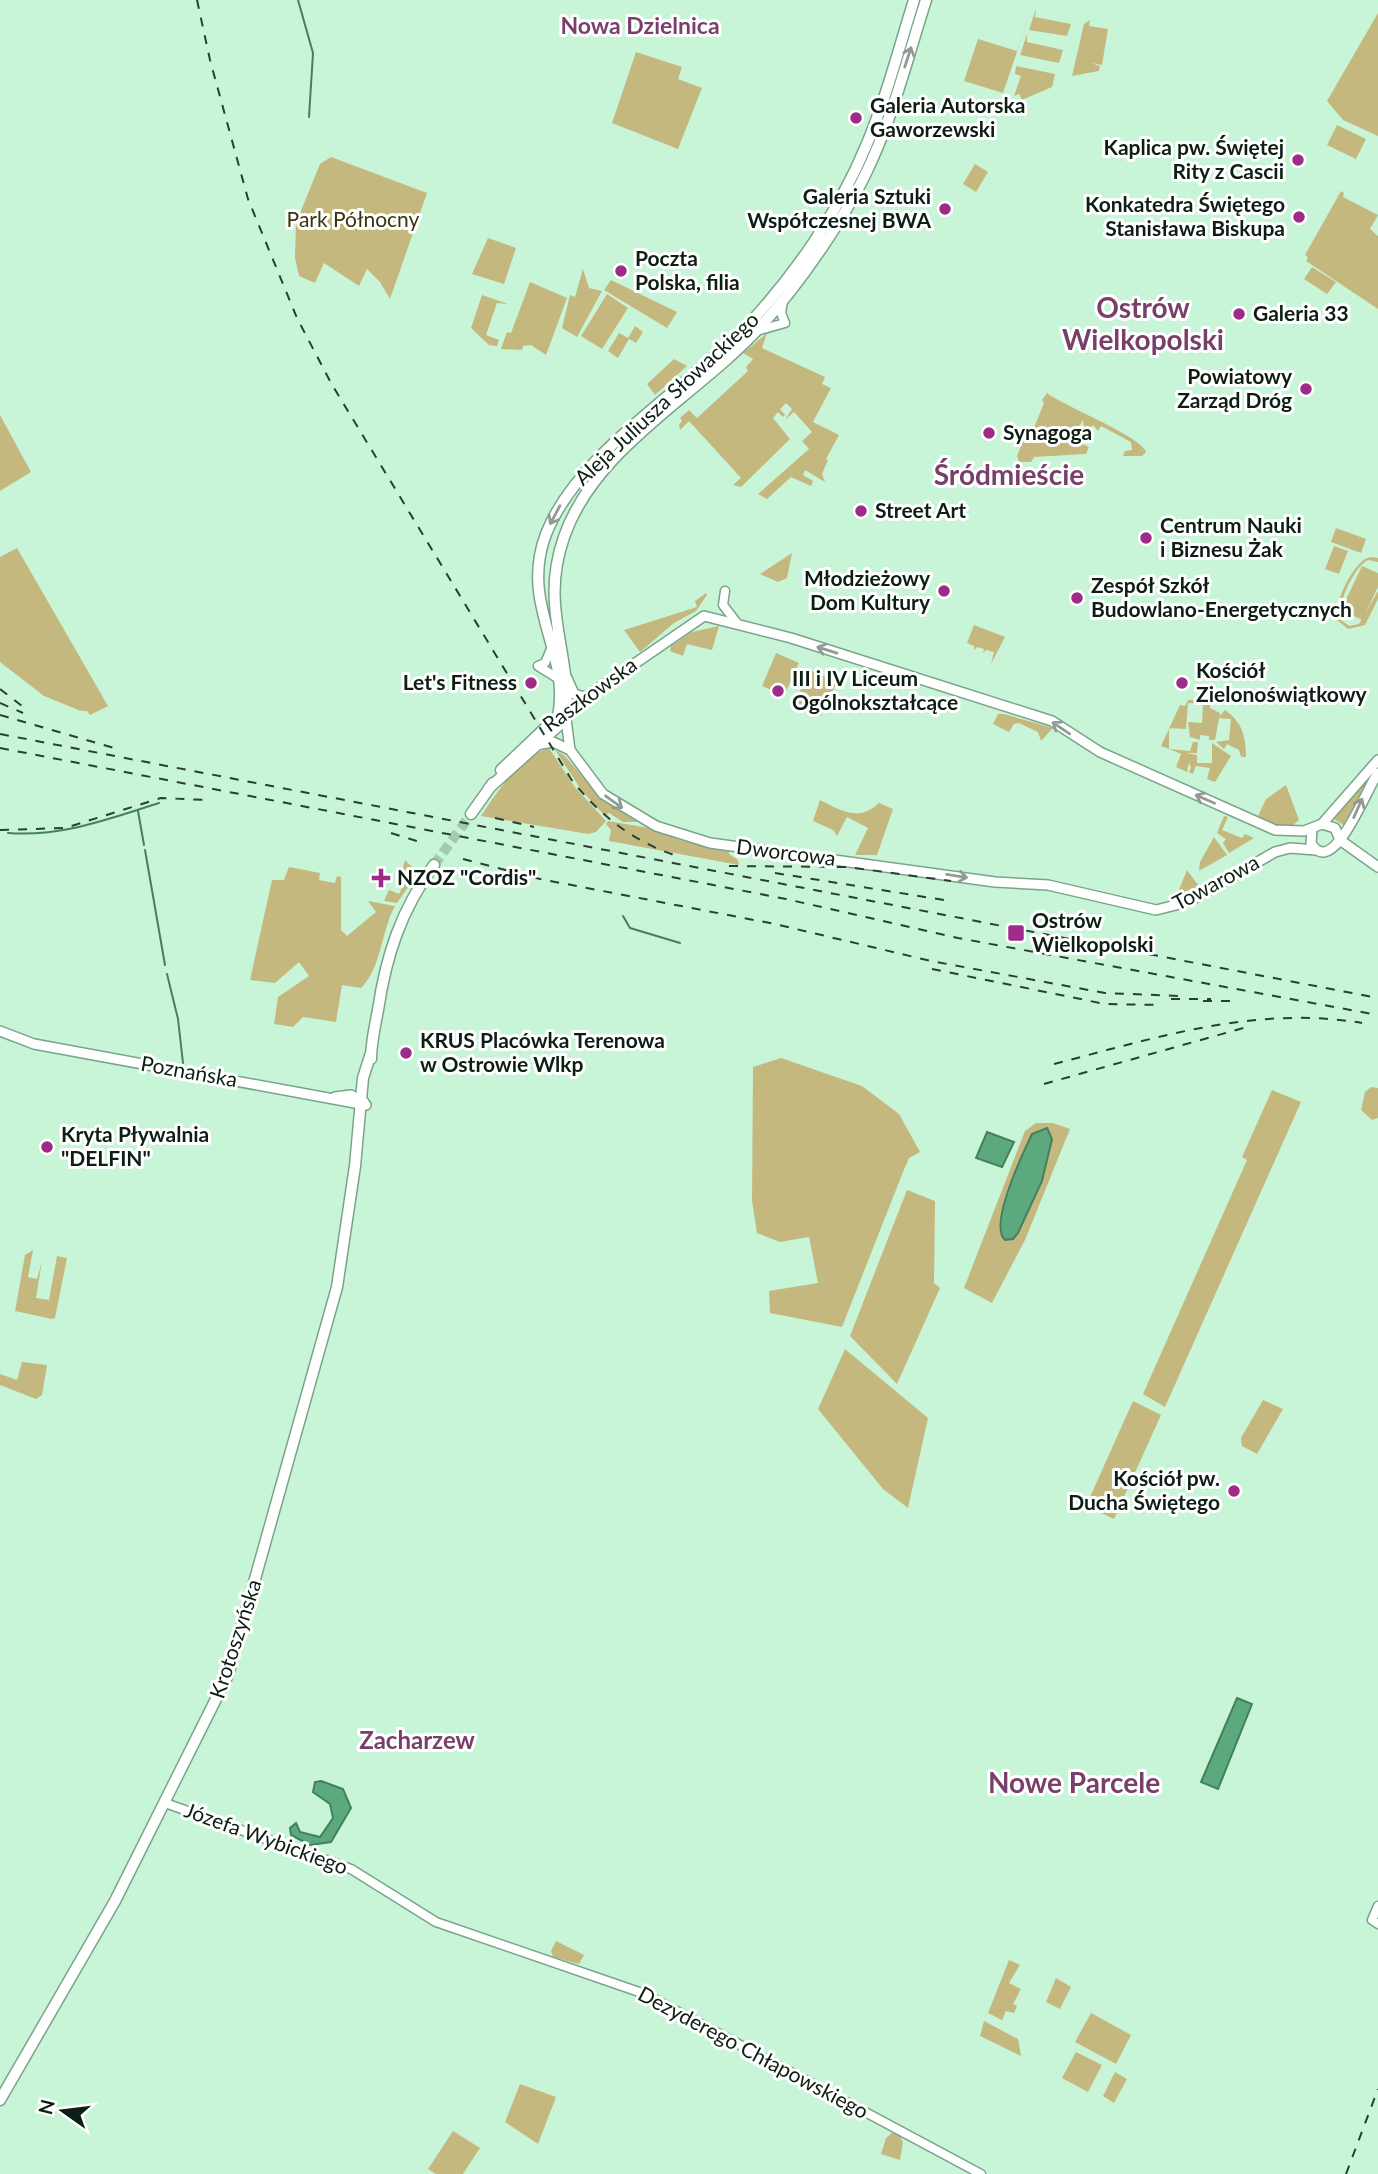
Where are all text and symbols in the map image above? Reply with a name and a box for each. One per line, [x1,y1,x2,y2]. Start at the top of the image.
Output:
district label: Nowa Dzielnica [560,11,720,39]
one-way arrow [902,46,915,68]
place label: Galeria Autorska Gaworzewski [870,92,1025,141]
marker: Galeria Autorska Gaworzewski [848,110,864,126]
place label: Kaplica pw. Świętej Rity z Cascii [1104,134,1284,183]
marker: Kaplica pw. Świętej Rity z Cascii [1290,152,1306,168]
place label: Galeria Sztuki Współczesnej BWA [747,183,931,232]
place label: Konkatedra Świętego Stanisława Biskupa [1085,191,1285,240]
marker: Galeria Sztuki Współczesnej BWA [937,201,953,217]
park label: Park Północny [287,206,420,231]
marker: Konkatedra Świętego Stanisława Biskupa [1291,209,1307,225]
place label: Poczta Polska, filia [635,245,740,294]
marker: Poczta Polska, filia [613,263,629,279]
district label: Ostrów Wielkopolski [1062,290,1224,356]
place label: Galeria 33 [1253,300,1349,325]
street label: Aleja Juliusza Słowackiego [569,306,763,490]
marker: Galeria 33 [1231,306,1247,322]
place label: Powiatowy Zarząd Dróg [1177,363,1293,412]
marker: Powiatowy Zarząd Dróg [1298,381,1314,397]
place label: Synagoga [1003,419,1092,444]
marker: Synagoga [981,425,997,441]
district label: Śródmieście [934,457,1084,491]
place label: Street Art [875,497,966,522]
marker: Street Art [853,503,869,519]
one-way arrow [548,505,562,525]
place label: Centrum Nauki i Biznesu Żak [1160,512,1302,561]
marker: Centrum Nauki i Biznesu Żak [1138,530,1154,546]
place label: Młodzieżowy Dom Kultury [804,565,931,614]
place label: Zespół Szkół Budowlano-Energetycznych [1091,572,1352,621]
marker: Młodzieżowy Dom Kultury [936,583,952,599]
marker: Zespół Szkół Budowlano-Energetycznych [1069,590,1085,606]
one-way arrow [816,642,838,655]
street label: Raszkowska [537,651,641,736]
place label: Kościół Zielonoświątkowy [1196,657,1368,706]
place label: III i IV Liceum Ogólnokształcące [792,665,958,714]
place label: Let's Fitness [403,669,517,694]
marker: Let's Fitness [523,675,539,691]
marker: Kościół Zielonoświątkowy [1174,675,1190,691]
marker: III i IV Liceum Ogólnokształcące [770,683,786,699]
one-way arrow [1052,721,1071,735]
one-way arrow [1195,792,1217,805]
one-way arrow [604,795,623,809]
one-way arrow [1352,798,1365,820]
street label: Dworcowa [735,833,837,870]
street label: Towarowa [1168,849,1263,915]
place label: NZOZ "Cordis" [397,864,536,889]
marker: NZOZ "Cordis" [371,868,391,888]
one-way arrow [946,870,968,883]
place label: Ostrów Wielkopolski [1032,907,1153,956]
marker: Ostrów Wielkopolski [1006,923,1026,943]
place label: KRUS Placówka Terenowa w Ostrowie Wlkp [420,1027,665,1076]
marker: KRUS Placówka Terenowa w Ostrowie Wlkp [398,1045,414,1061]
street label: Poznańska [139,1050,239,1091]
place label: Kryta Pływalnia "DELFIN" [61,1121,209,1170]
marker: Kryta Pływalnia "DELFIN" [39,1139,55,1155]
place label: Kościół pw. Ducha Świętego [1068,1465,1220,1514]
marker: Kościół pw. Ducha Świętego [1226,1483,1242,1499]
street label: Krotoszyńska [204,1576,266,1701]
district label: Zacharzew [359,1725,476,1754]
district label: Nowe Parcele [988,1765,1160,1799]
street label: Józefa Wybickiego [181,1796,352,1879]
street label: Dezyderego Chłapowskiego [634,1980,873,2123]
north arrow [28,2076,98,2146]
text: N [33,2097,59,2117]

